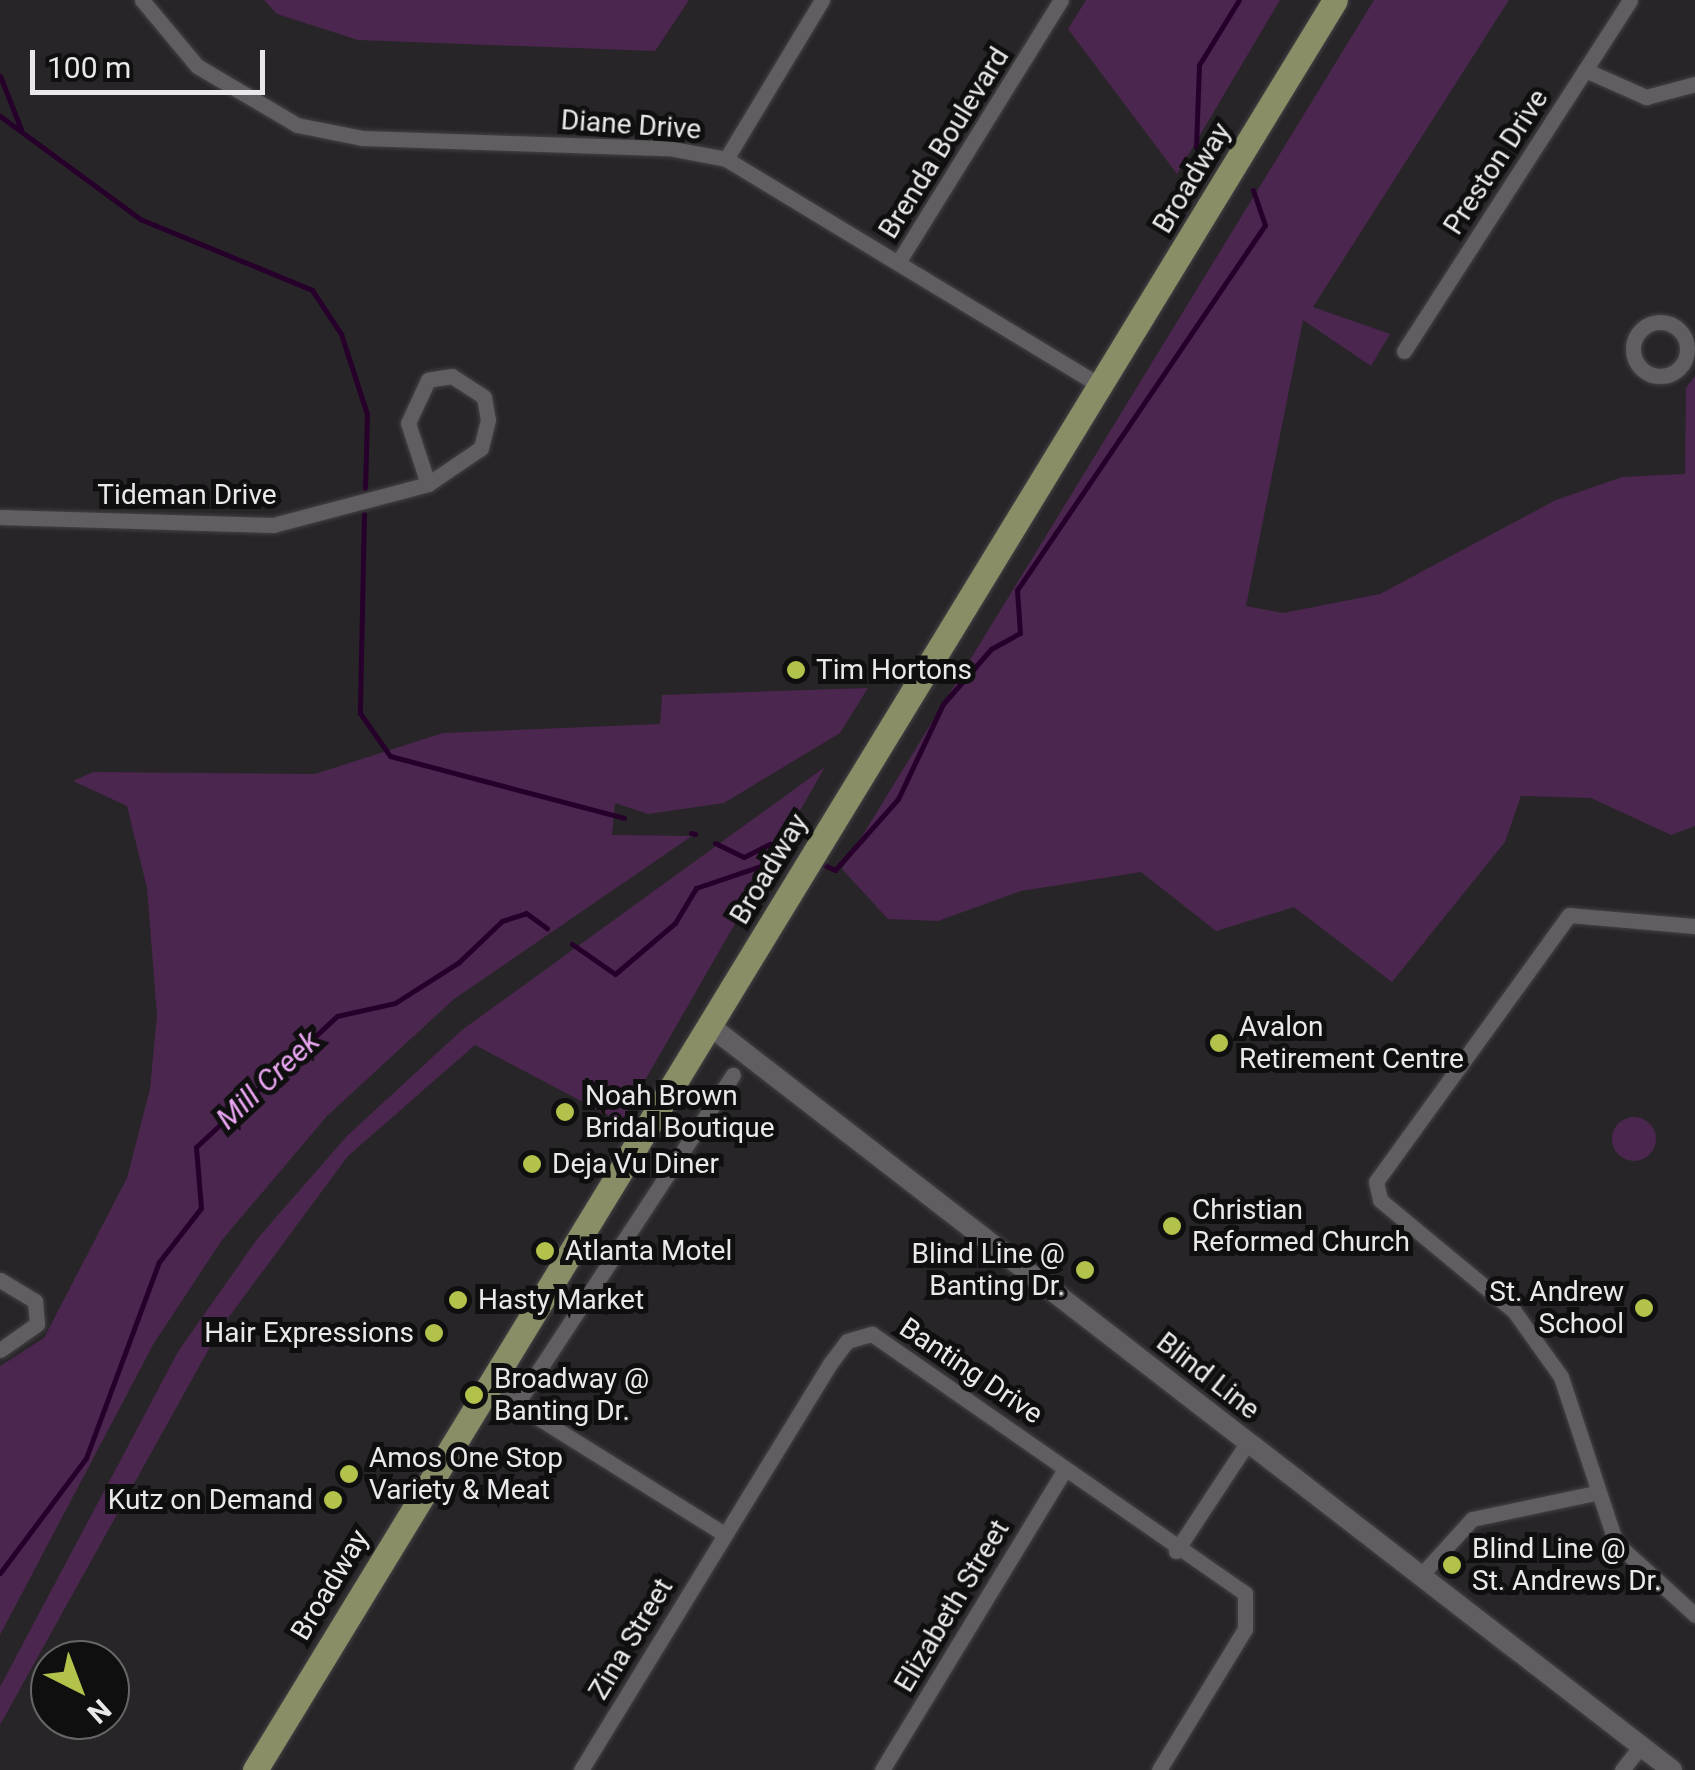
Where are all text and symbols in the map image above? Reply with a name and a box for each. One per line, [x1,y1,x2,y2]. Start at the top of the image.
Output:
scale bar [35,30,270,92]
street label: Brenda Boulevard [872,41,1016,245]
text: 100 m [47,50,131,85]
street label: Preston Drive [1437,83,1555,241]
street label: Diane Drive [560,103,702,147]
street label: Broadway [1146,117,1238,239]
street label: Tideman Drive [97,478,277,512]
place label: Tim Hortons [816,653,972,687]
marker: Tim Hortons [785,659,807,681]
street label: Broadway [723,808,815,930]
place label: Avalon Retirement Centre [1239,1010,1464,1076]
water label: Mill Creek [209,1023,327,1137]
marker: Avalon Retirement Centre [1208,1032,1230,1054]
place label: Noah Brown Bridal Boutique [585,1079,775,1145]
marker: Noah Brown Bridal Boutique [554,1101,576,1123]
place label: Deja Vu Diner [552,1147,719,1181]
marker: Deja Vu Diner [521,1153,543,1175]
place label: Christian Reformed Church [1192,1193,1410,1259]
marker: Christian Reformed Church [1161,1215,1183,1237]
place label: Atlanta Motel [565,1234,732,1268]
place label: Blind Line @ Banting Dr. [911,1237,1065,1303]
marker: Atlanta Motel [534,1240,556,1262]
marker: Blind Line @ Banting Dr. [1074,1259,1096,1281]
place label: St. Andrew School [1489,1275,1624,1341]
place label: Hasty Market [478,1283,644,1317]
marker: Hasty Market [447,1289,469,1311]
marker: St. Andrew School [1633,1297,1655,1319]
street label: Banting Drive [893,1311,1049,1431]
place label: Hair Expressions [204,1316,414,1350]
marker: Hair Expressions [423,1322,445,1344]
street label: Blind Line [1150,1325,1266,1427]
place label: Broadway @ Banting Dr. [494,1362,649,1428]
marker: Broadway @ Banting Dr. [463,1384,485,1406]
place label: Amos One Stop Variety & Meat [369,1441,563,1507]
marker: Amos One Stop Variety & Meat [338,1463,360,1485]
place label: Kutz on Demand [108,1483,313,1517]
marker: Kutz on Demand [322,1489,344,1511]
street label: Elizabeth Street [887,1514,1017,1698]
street label: Broadway [284,1524,376,1646]
place label: Blind Line @ St. Andrews Dr. [1472,1532,1662,1598]
marker: Blind Line @ St. Andrews Dr. [1441,1554,1463,1576]
street label: Zina Street [582,1572,680,1706]
north arrow [30,1640,130,1740]
text: N [81,1692,117,1730]

